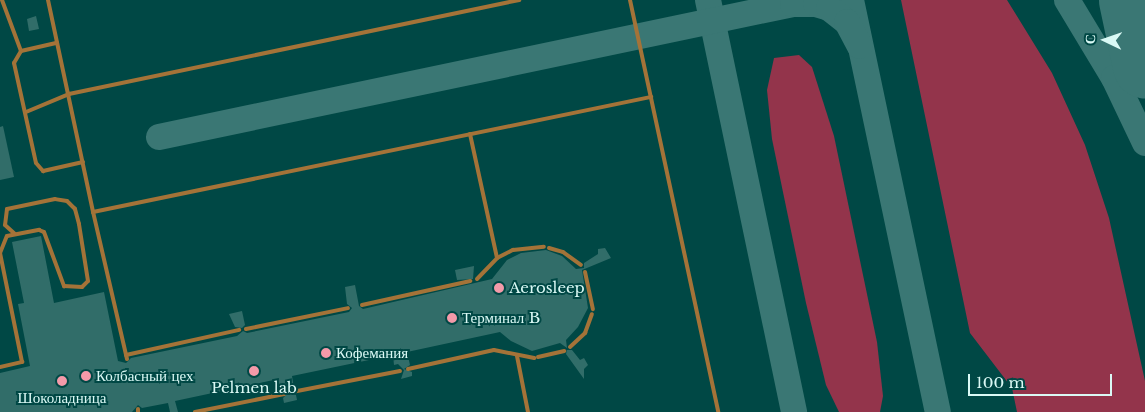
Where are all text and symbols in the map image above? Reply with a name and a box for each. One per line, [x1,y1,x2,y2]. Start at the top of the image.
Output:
north arrow [1080,15,1130,65]
text: С [1081,34,1099,45]
place label: Aerosleep [509,279,585,297]
marker: Aerosleep [493,282,505,294]
place label: Терминал B [462,309,540,327]
marker: Терминал B [446,312,458,324]
place label: Кофемания [336,344,408,362]
marker: Кофемания [320,347,332,359]
scale bar [970,364,1114,396]
marker: Pelmen lab [248,365,260,377]
place label: Колбасный цех [96,367,193,385]
marker: Колбасный цех [80,370,92,382]
text: 100 m [976,373,1025,392]
marker: Шоколадница [56,375,68,387]
place label: Pelmen lab [211,379,297,397]
place label: Шоколадница [18,389,106,407]

